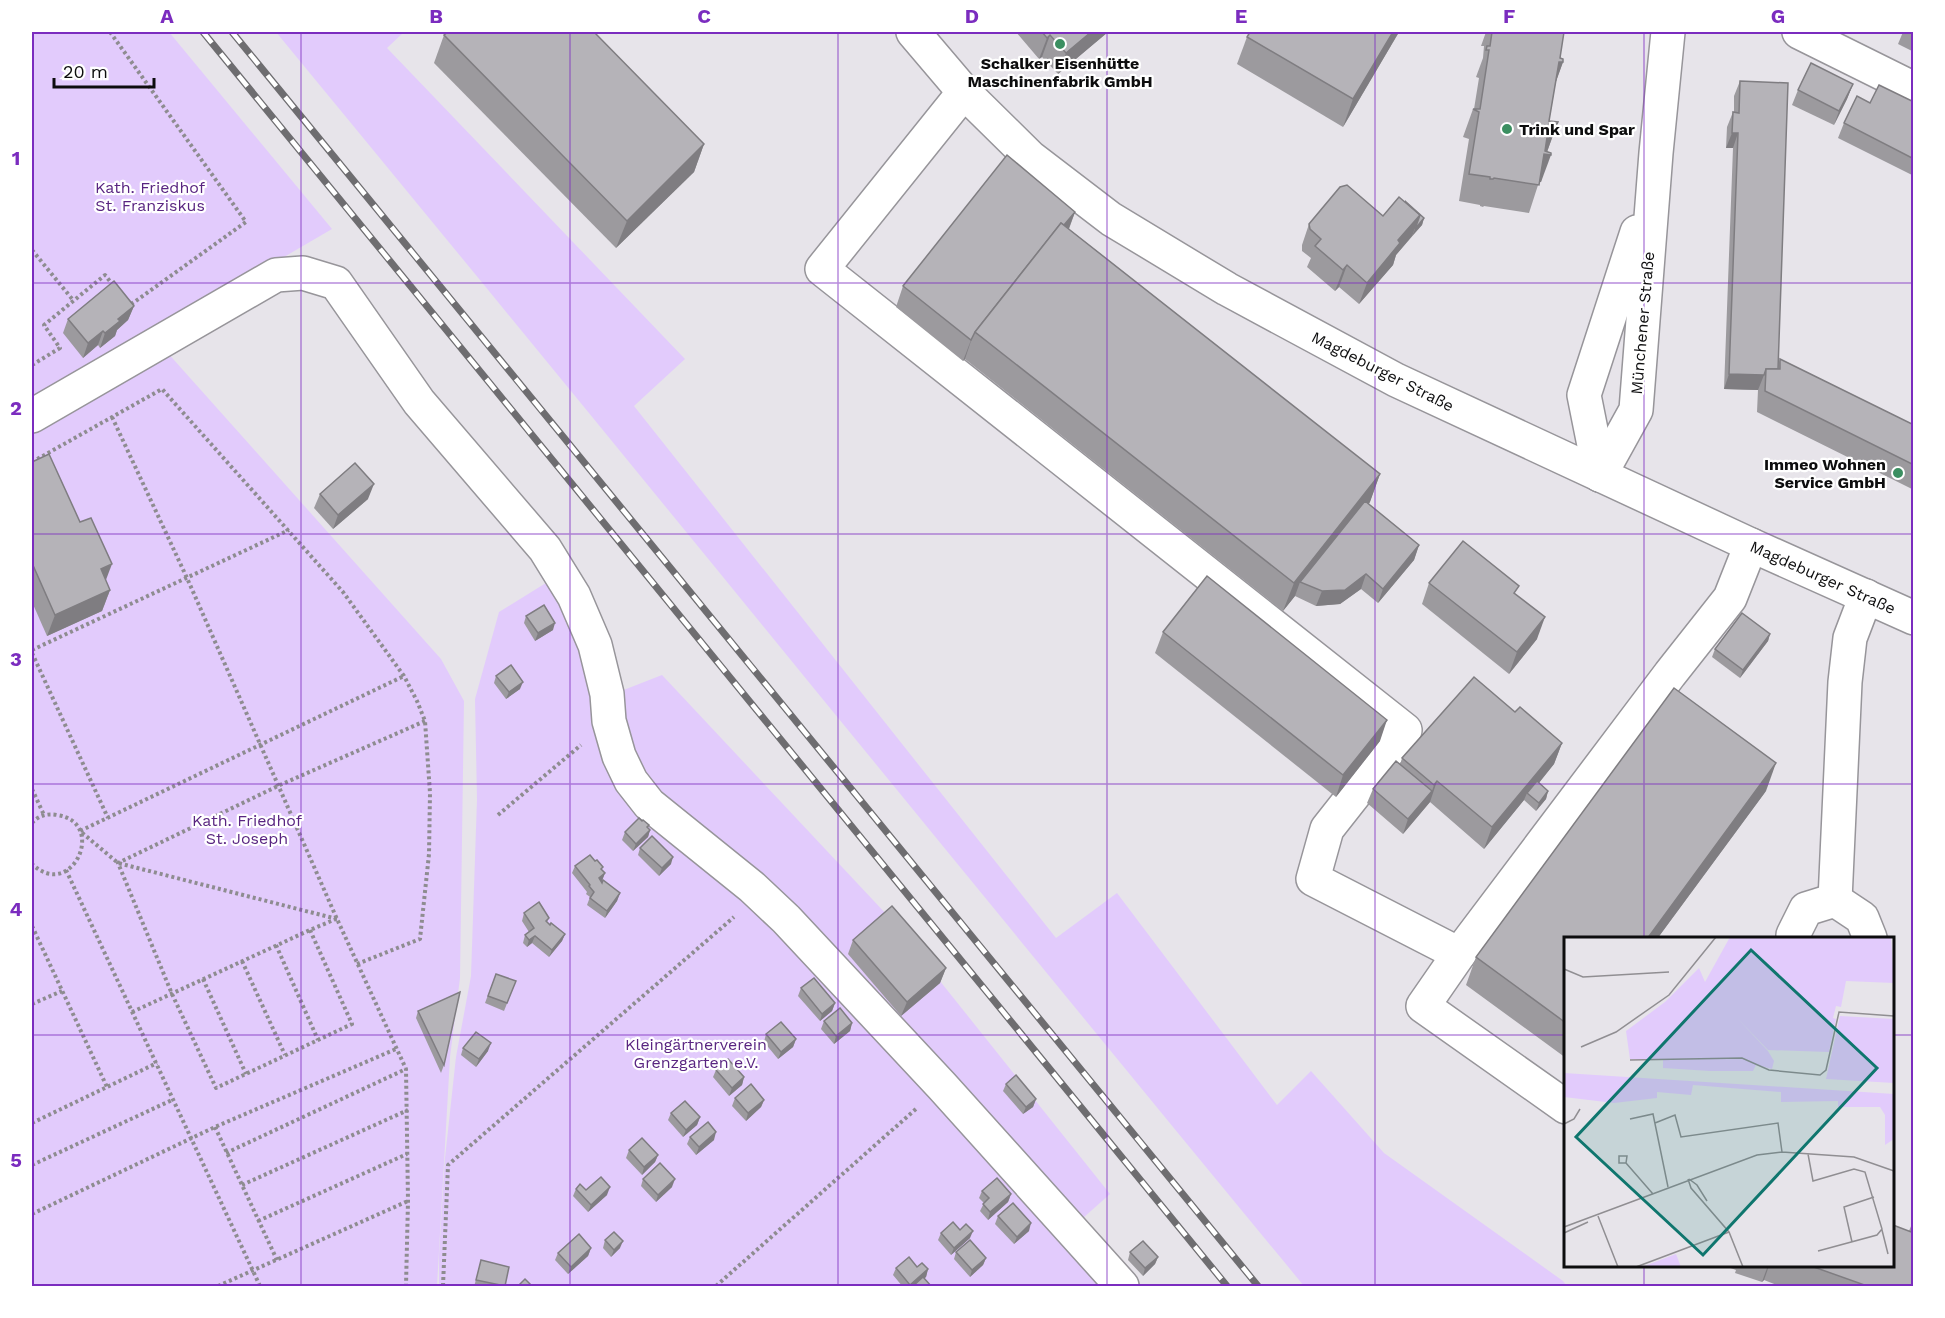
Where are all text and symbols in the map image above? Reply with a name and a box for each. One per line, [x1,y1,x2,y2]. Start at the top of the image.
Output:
text: A [160,4,174,28]
text: B [429,4,443,28]
text: C [697,4,711,28]
text: D [965,4,979,28]
text: E [1235,4,1247,28]
text: F [1503,4,1515,28]
text: G [1771,4,1785,28]
marker: Schalker Eisenhütte Maschinenfabrik GmbH [1053,37,1067,51]
scale bar [54,51,154,89]
place label: Schalker Eisenhütte Maschinenfabrik GmbH [967,54,1153,91]
text: 20 m [63,61,108,82]
place label: Trink und Spar [1519,120,1635,139]
marker: Trink und Spar [1500,122,1514,136]
text: 1 [12,146,20,170]
park label: Kath. Friedhof St. Franziskus [95,178,206,215]
street label: Münchener Straße [1627,251,1658,395]
street label: Magdeburger Straße [1308,327,1457,416]
text: 2 [10,396,22,420]
place label: Immeo Wohnen Service GmbH [1764,455,1886,492]
marker: Immeo Wohnen Service GmbH [1891,466,1905,480]
street label: Magdeburger Straße [1747,537,1898,618]
text: 3 [10,647,22,671]
park label: Kath. Friedhof St. Joseph [192,811,303,848]
text: 4 [10,897,23,921]
inset map [1564,937,1894,1267]
park label: Kleingärtnerverein Grenzgarten e.V. [625,1035,767,1072]
text: 5 [10,1148,22,1172]

